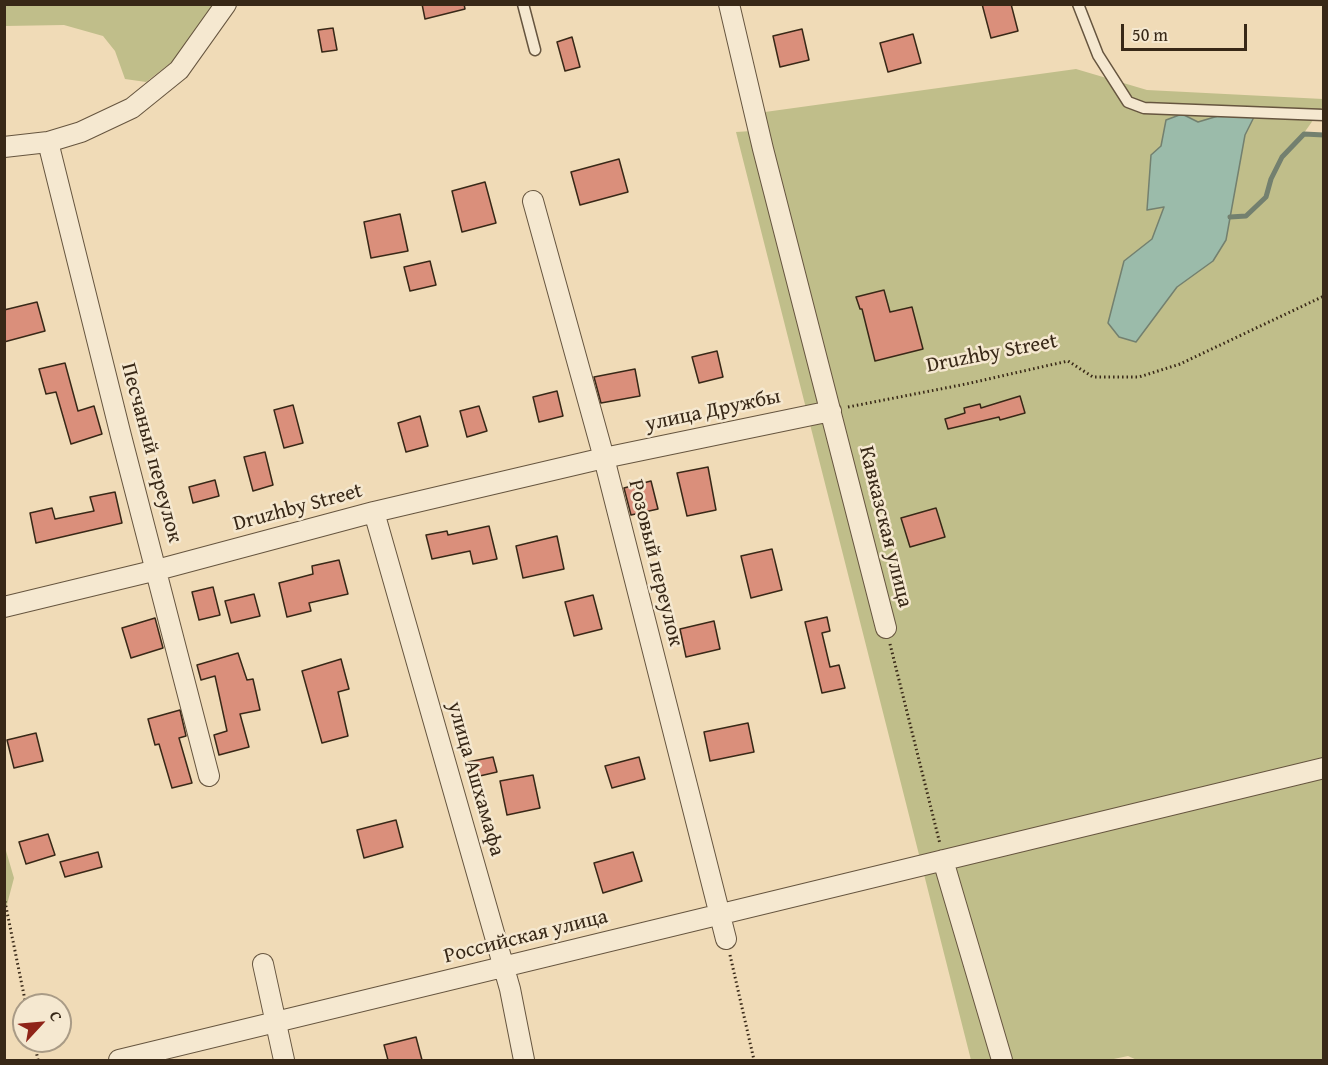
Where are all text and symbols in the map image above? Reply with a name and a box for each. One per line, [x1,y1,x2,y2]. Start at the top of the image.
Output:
scale bar [1124,12,1250,50]
text: 50 m [1132,21,1168,48]
street label: Druzhby Street [924,329,1060,379]
street label: Песчаный переулок [115,360,187,546]
street label: улица Дружбы [643,384,783,438]
street label: Кавказcкая улица [853,444,917,610]
street label: Розовый переулок [622,477,688,649]
street label: Druzhby Street [231,479,365,537]
street label: улица Ашхамафа [441,699,509,859]
street label: Российская улица [442,904,610,970]
north arrow [12,993,72,1053]
text: С [44,1007,69,1025]

